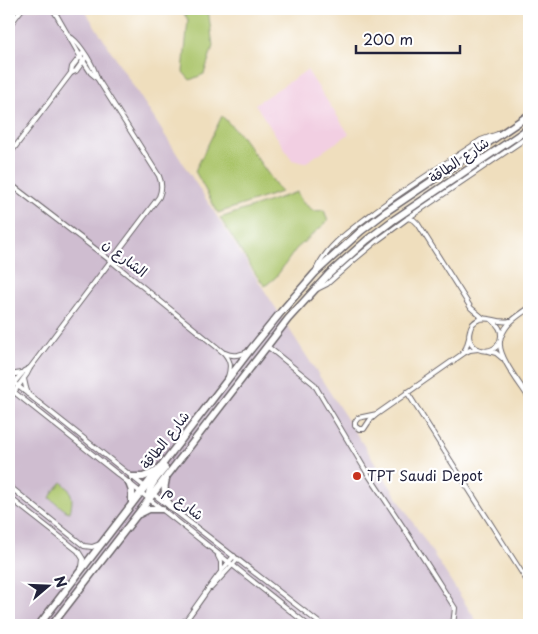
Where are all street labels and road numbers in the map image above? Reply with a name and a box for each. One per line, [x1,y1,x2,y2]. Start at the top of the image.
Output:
street label: شارع الطاقة [424,132,493,188]
street label: الشارع ن [98,233,152,283]
street label: شارع الطاقة [135,406,194,473]
street label: شارع م [159,480,209,526]

